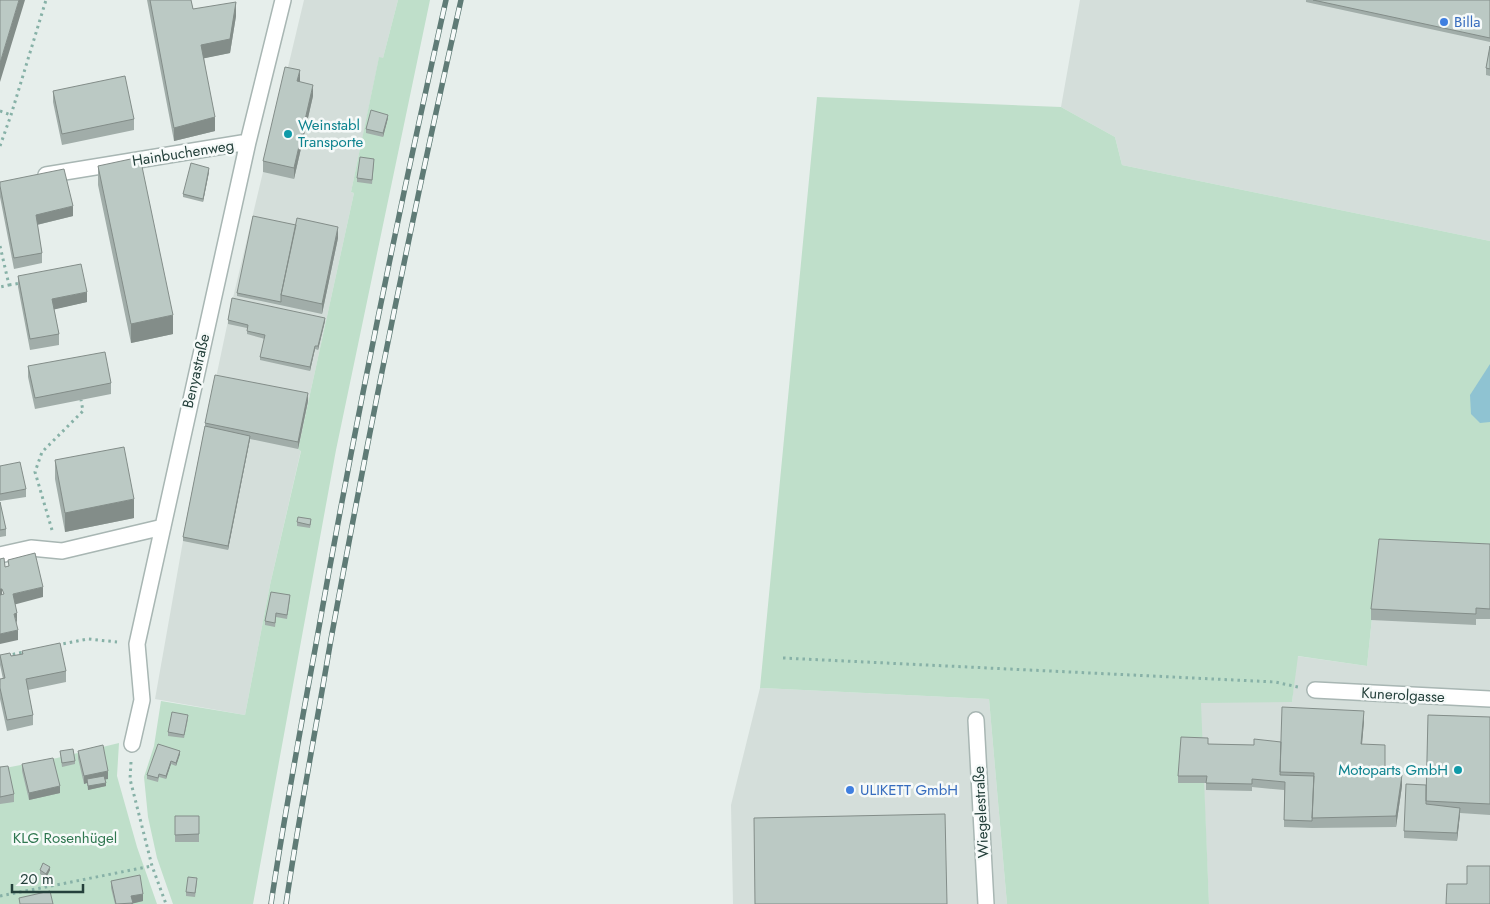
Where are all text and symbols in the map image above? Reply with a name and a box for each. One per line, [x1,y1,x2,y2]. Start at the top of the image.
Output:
place label: Billa [1454,11,1480,33]
marker: Billa [1438,16,1450,28]
place label: Weinstabl Transporte [298,114,364,153]
marker: Weinstabl Transporte [282,128,294,140]
street label: Hainbuchenweg [130,134,236,172]
street label: Benyastraße [177,331,215,410]
street label: Kunerolgasse [1361,682,1446,708]
place label: Motoparts GmbH [1338,759,1448,781]
marker: Motoparts GmbH [1452,764,1464,776]
street label: Wiegelestraße [968,765,994,859]
place label: ULIKETT GmbH [860,779,958,801]
marker: ULIKETT GmbH [844,784,856,796]
park label: KLG Rosenhügel [13,827,117,849]
scale bar [12,862,84,894]
text: 20 m [20,868,54,890]

